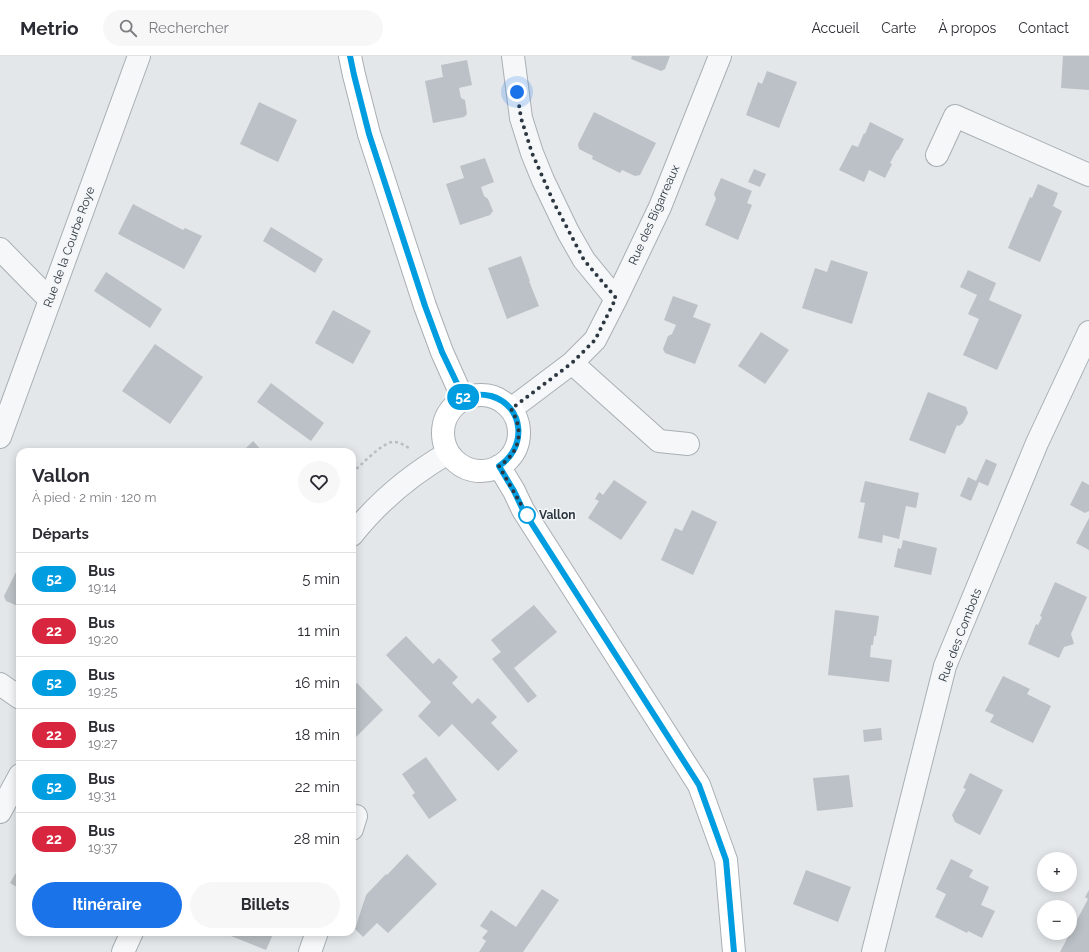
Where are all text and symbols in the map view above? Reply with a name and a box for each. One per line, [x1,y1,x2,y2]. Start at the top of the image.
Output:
search box [103,10,383,46]
text: Metrio [20,17,79,39]
icon: search [117,17,139,39]
text: Rechercher [149,19,229,37]
text: Accueil [811,20,859,36]
text: Carte [881,20,916,36]
text: À propos [938,20,996,36]
text: Contact [1018,20,1069,36]
your location [507,82,527,102]
street label: Rue des Bigarreaux [626,163,682,267]
street label: Rue de la Courbe Roye [41,185,97,309]
line badge: 52 [445,384,481,410]
text: 52 [455,389,471,405]
button: heart [298,461,340,503]
text: Vallon [32,464,90,486]
text: À pied · 2 min · 120 m [32,490,156,505]
marker: Vallon [518,506,536,524]
place label: Vallon [539,508,575,522]
text: Départs [32,525,89,543]
text: Bus [88,562,115,580]
text: 5 min [302,570,340,588]
text: 52 [46,571,62,587]
text: 19:14 [88,580,116,595]
street label: Rue des Combots [936,586,984,684]
text: Bus [88,614,115,632]
text: 11 min [298,622,340,640]
text: 22 [46,623,62,639]
text: 19:20 [88,632,118,647]
text: Bus [88,666,115,684]
text: 16 min [295,674,340,692]
text: 52 [46,675,62,691]
text: 19:25 [88,684,117,699]
text: Bus [88,718,115,736]
text: 18 min [295,726,340,744]
text: 22 [46,727,62,743]
text: 19:27 [88,736,117,751]
text: Bus [88,770,115,788]
text: 22 min [295,778,340,796]
text: 52 [46,779,62,795]
text: 19:31 [88,788,116,803]
text: Bus [88,822,115,840]
text: 28 min [294,830,340,848]
text: 22 [46,831,62,847]
text: 19:37 [88,840,117,855]
map controls [1037,852,1077,940]
button: + [1037,852,1077,892]
button: Itinéraire [32,882,182,928]
button: Billets [190,882,340,928]
button: − [1037,900,1077,940]

